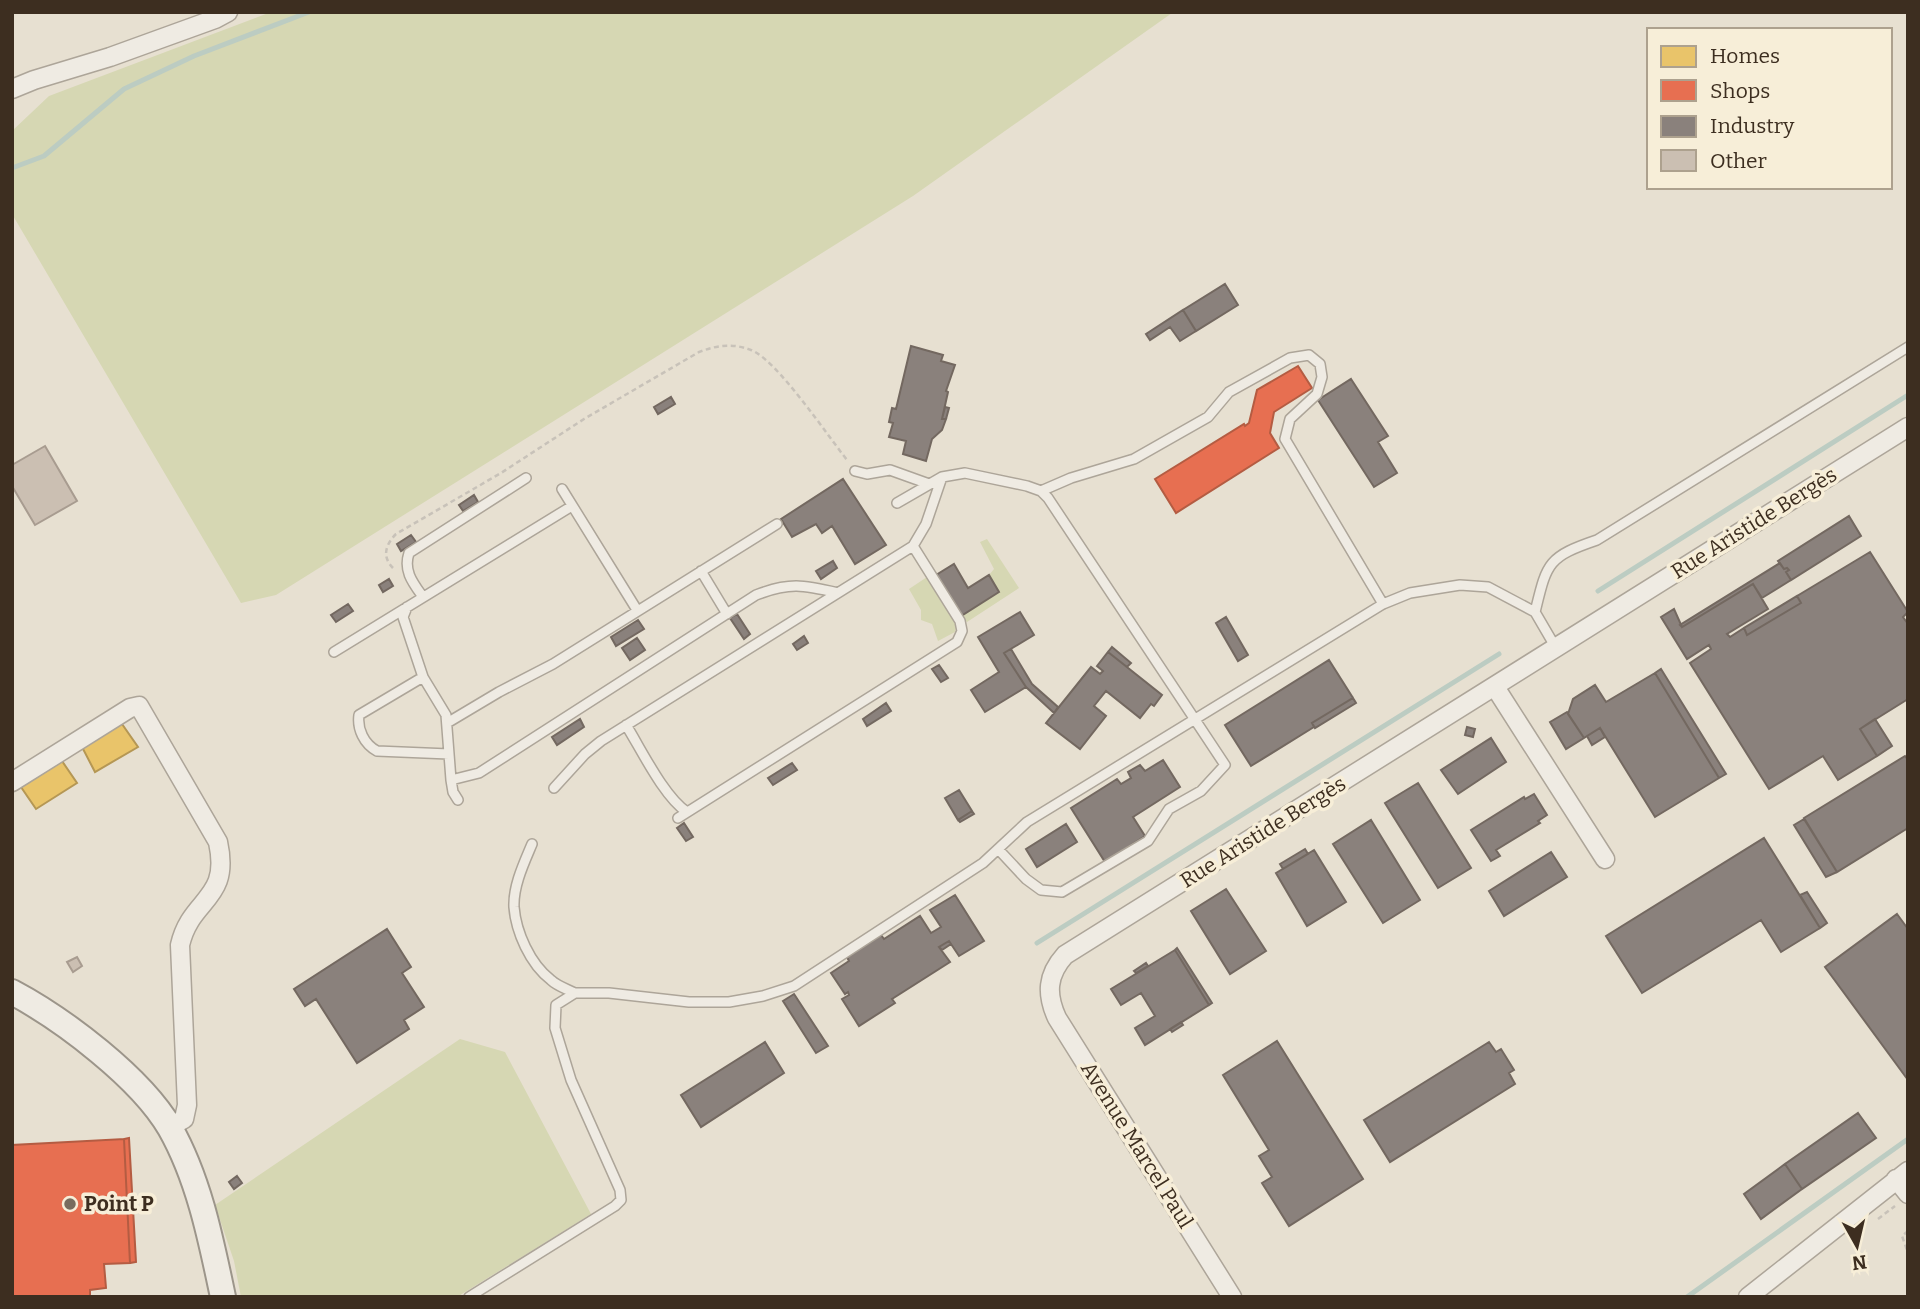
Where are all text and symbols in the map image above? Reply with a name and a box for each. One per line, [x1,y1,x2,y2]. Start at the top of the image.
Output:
legend [1647,28,1892,189]
text: Homes [1710,43,1780,69]
text: Shops [1710,78,1770,104]
text: Industry [1710,113,1795,139]
text: Other [1710,148,1767,174]
street label: Rue Aristide Bergès [1666,461,1842,585]
street label: Rue Aristide Bergès [1175,770,1351,894]
street label: Avenue Marcel Paul [1075,1057,1199,1233]
place label: Point P [84,1191,154,1217]
marker: Point P [62,1196,78,1212]
north arrow [1822,1211,1892,1281]
text: N [1850,1250,1868,1275]

